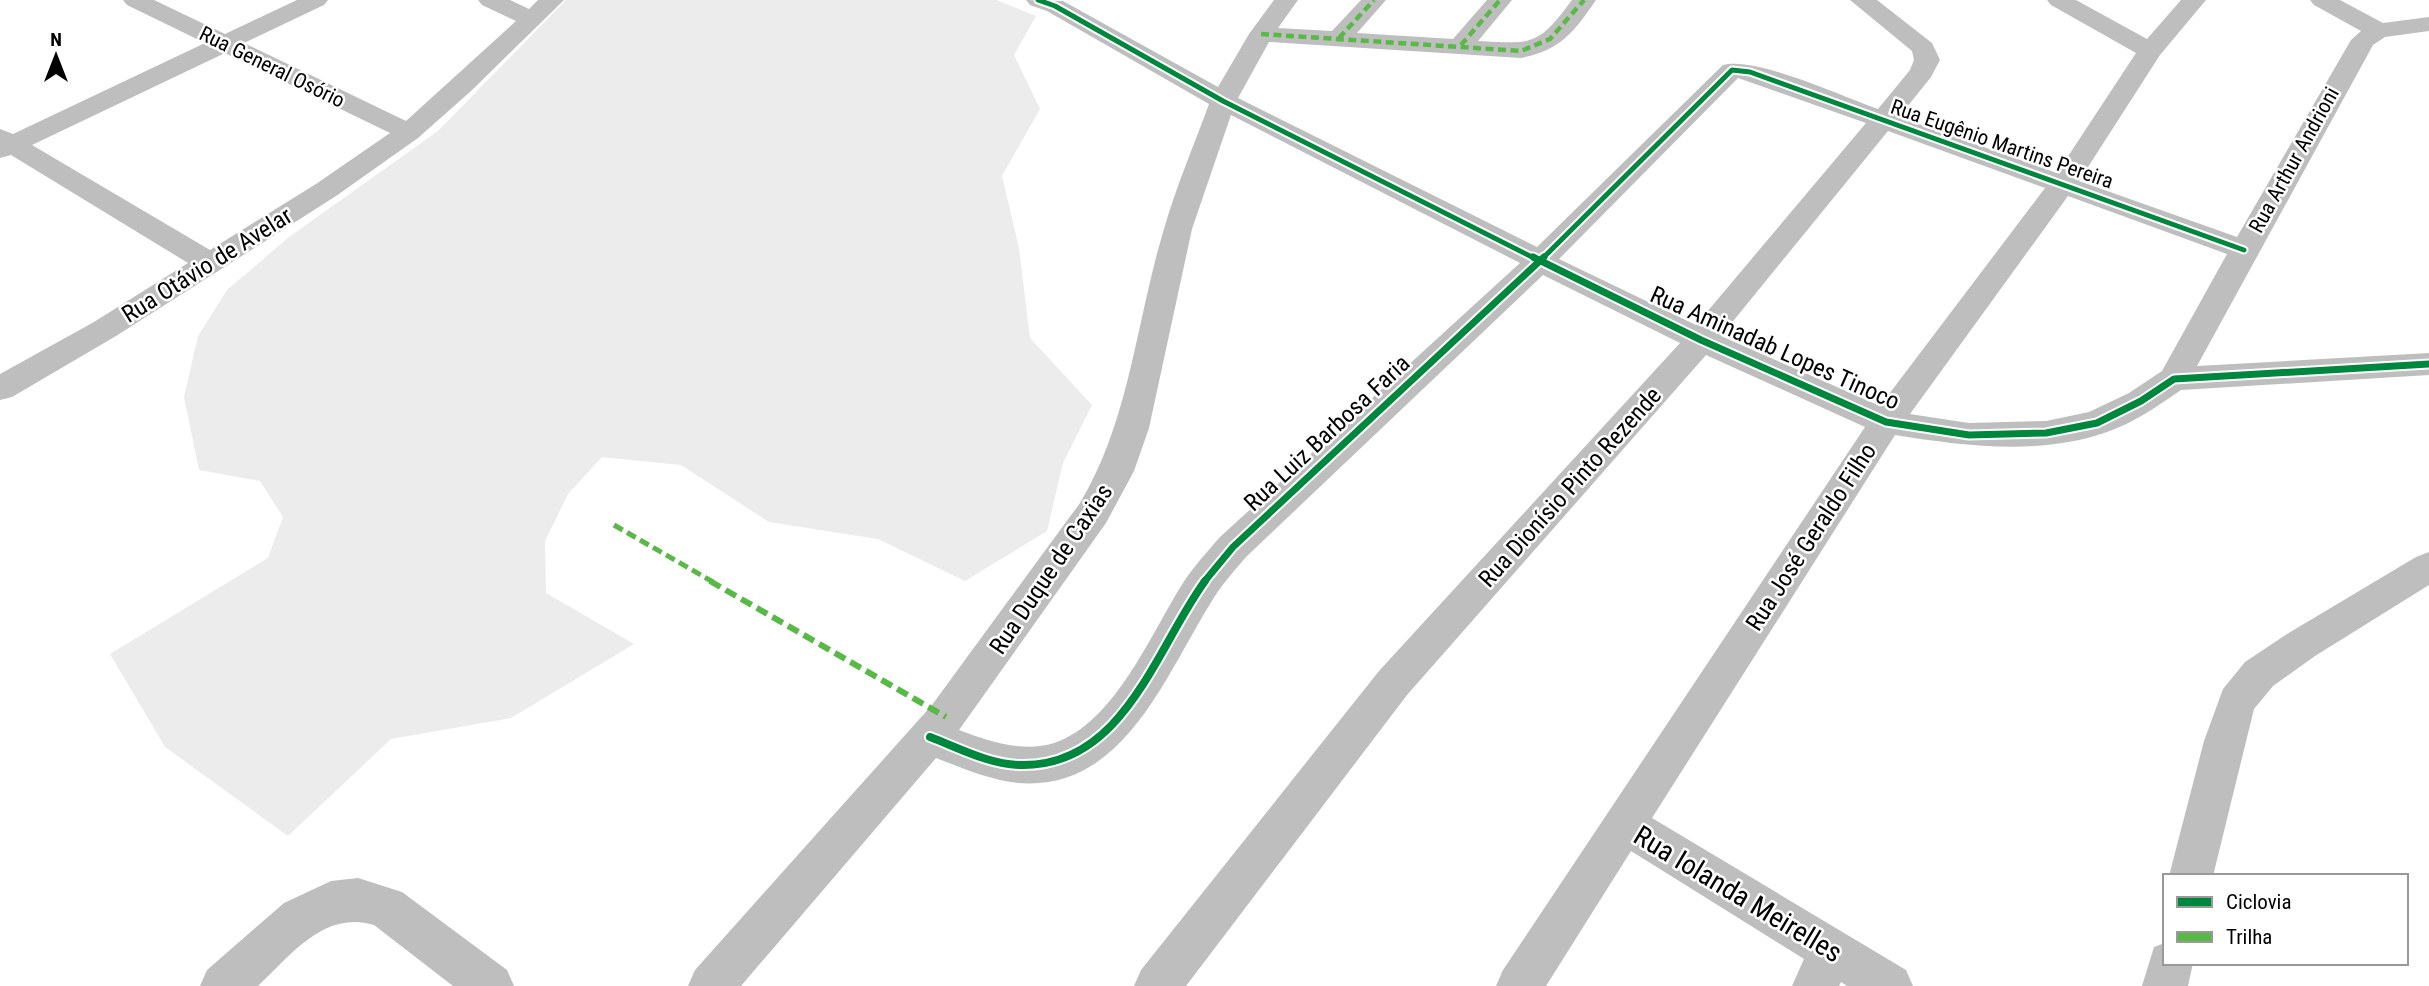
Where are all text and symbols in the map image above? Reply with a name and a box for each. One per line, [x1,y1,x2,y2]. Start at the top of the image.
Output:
north arrow [21,21,91,91]
street label: Rua General Osório [195,21,349,113]
text: N [50,28,62,51]
street label: Rua Arthur Andrioni [2244,83,2344,237]
street label: Rua Eugênio Martins Pereira [1888,95,2116,193]
street label: Rua Otávio de Avelar [117,201,297,329]
street label: Rua Aminadab Lopes Tinoco [1646,280,1904,416]
street label: Rua Luiz Barbosa Faria [1238,349,1416,517]
street label: Rua Dionísio Pinto Rezende [1473,381,1667,593]
street label: Rua José Geraldo Filho [1740,438,1882,636]
street label: Rua Duque de Caxias [984,479,1118,659]
street label: Rua Iolanda Meirelles [1628,819,1848,969]
legend [2163,874,2408,965]
text: Ciclovia [2226,890,2292,914]
text: Trilha [2226,925,2272,949]

